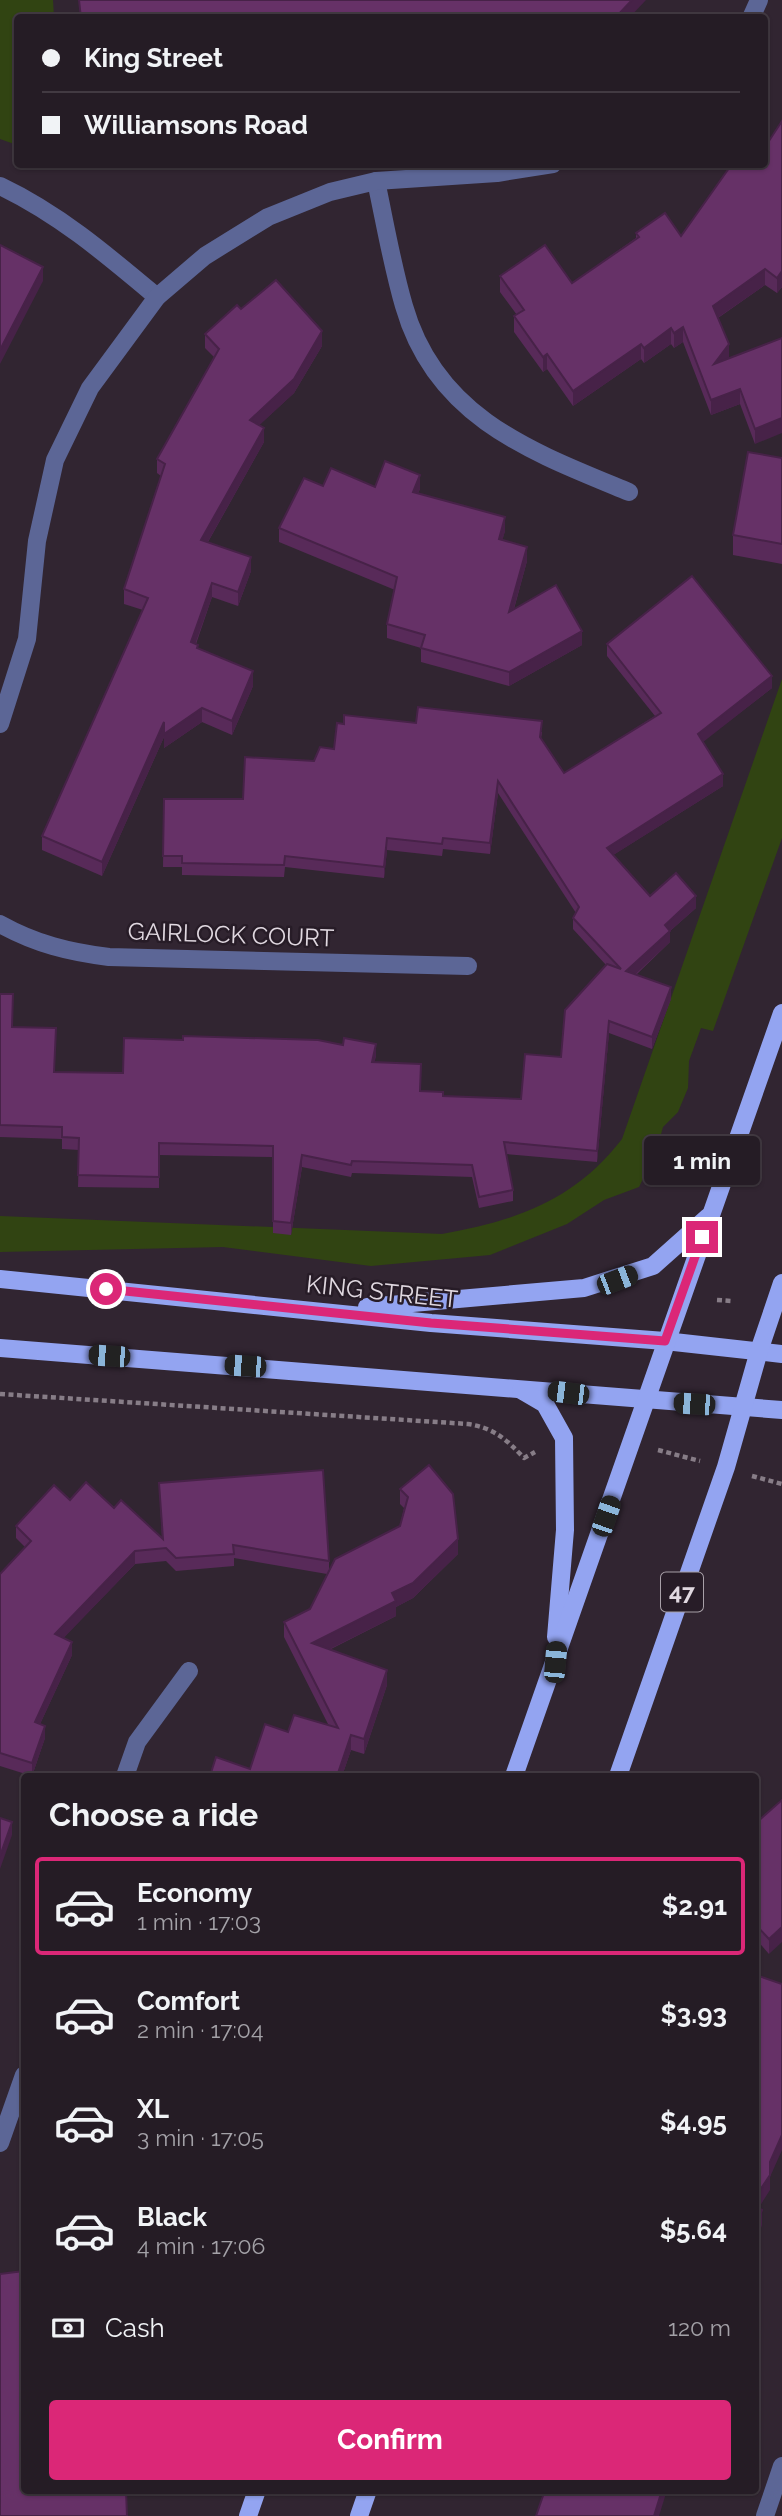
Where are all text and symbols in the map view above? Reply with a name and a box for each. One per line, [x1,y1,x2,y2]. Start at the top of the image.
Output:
text: King Street [84,43,223,73]
text: Williamsons Road [84,110,308,140]
street label: GAIRLOCK COURT [127,916,335,953]
callout: 1 min [644,1136,760,1184]
text: 1 min [673,1147,731,1174]
route end [686,1221,718,1253]
car [594,1263,641,1297]
street label: KING STREET [305,1269,459,1314]
route start [90,1273,122,1305]
car [88,1344,131,1368]
car [224,1354,267,1378]
car [546,1380,591,1406]
car [673,1392,716,1416]
car [590,1493,623,1539]
road number: 47 [661,1572,703,1611]
car [543,1640,568,1684]
text: Choose a ride [49,1796,258,1833]
icon: car [53,1875,116,1938]
text: Economy [137,1878,252,1908]
text: $2.91 [662,1891,727,1921]
text: 1 min · 17:03 [137,1908,261,1935]
icon: car [53,1983,116,2046]
text: Comfort [137,1986,240,2016]
text: $3.93 [660,1999,727,2029]
text: 2 min · 17:04 [137,2016,263,2043]
icon: car [53,2091,116,2154]
text: XL [137,2094,169,2124]
text: $4.95 [660,2107,727,2137]
text: 3 min · 17:05 [137,2124,264,2151]
icon: car [53,2199,116,2262]
text: Black [137,2202,207,2232]
text: $5.64 [660,2215,727,2245]
text: 4 min · 17:06 [137,2232,265,2259]
icon: cash [49,2309,87,2347]
text: Cash [105,2313,165,2343]
text: 120 m [668,2314,731,2341]
button: Confirm [49,2400,731,2480]

